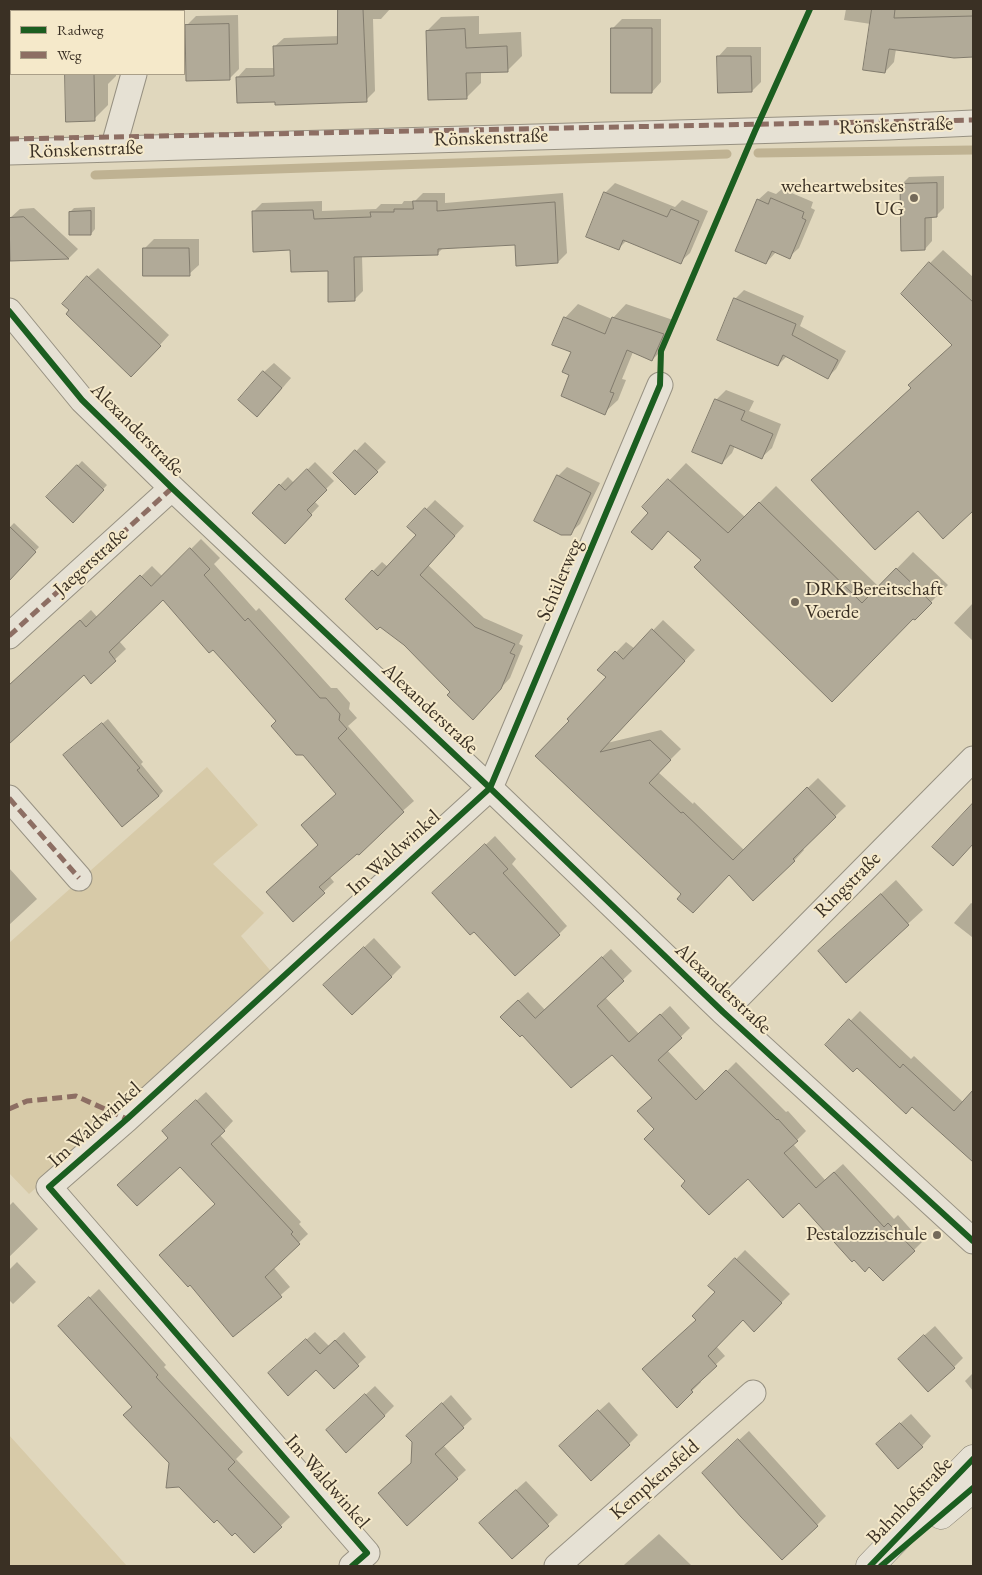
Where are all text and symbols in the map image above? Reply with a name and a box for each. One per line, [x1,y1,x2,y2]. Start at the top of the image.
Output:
legend [10,10,185,75]
text: Radweg [57,20,104,39]
text: Weg [57,45,82,64]
street label: Rönskenstraße [839,112,953,140]
street label: Rönskenstraße [434,124,548,152]
street label: Rönskenstraße [29,136,143,164]
place label: weheartwebsites UG [781,175,904,222]
marker: weheartwebsites UG [908,192,920,204]
street label: Alexanderstraße [85,378,189,482]
street label: Jaegerstraße [49,523,133,601]
street label: Schülerweg [532,535,588,625]
place label: DRK Bereitschaft Voerde [805,578,943,625]
marker: DRK Bereitschaft Voerde [789,596,801,608]
street label: Alexanderstraße [377,658,483,760]
street label: Im Waldwinkel [343,805,445,901]
street label: Ringstraße [810,847,886,923]
street label: Alexanderstraße [670,938,776,1040]
street label: Im Waldwinkel [44,1077,146,1173]
place label: Pestalozzischule [806,1223,927,1247]
marker: Pestalozzischule [931,1229,943,1241]
street label: Im Waldwinkel [280,1430,374,1534]
street label: Kempkensfeld [606,1435,704,1525]
street label: Bahnhofstraße [862,1452,958,1550]

